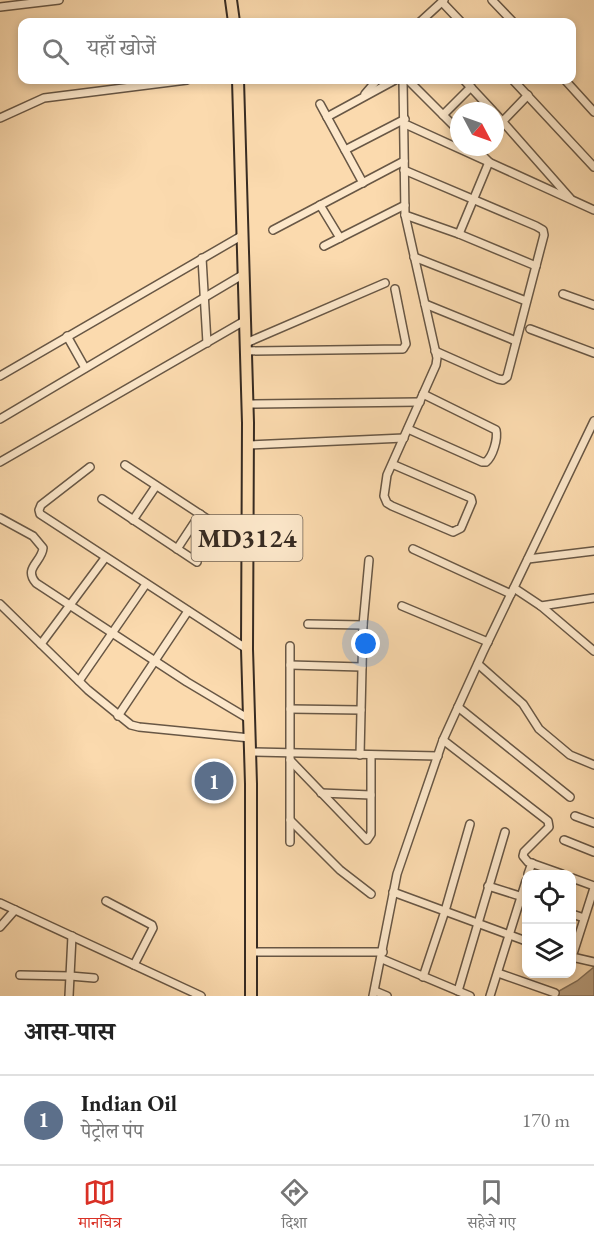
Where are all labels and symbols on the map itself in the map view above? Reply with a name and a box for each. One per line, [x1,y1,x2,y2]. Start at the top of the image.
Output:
north arrow [450,102,504,156]
road number: MD3124 [192,515,302,561]
your location [351,629,380,658]
pin: 1 [194,758,234,804]

